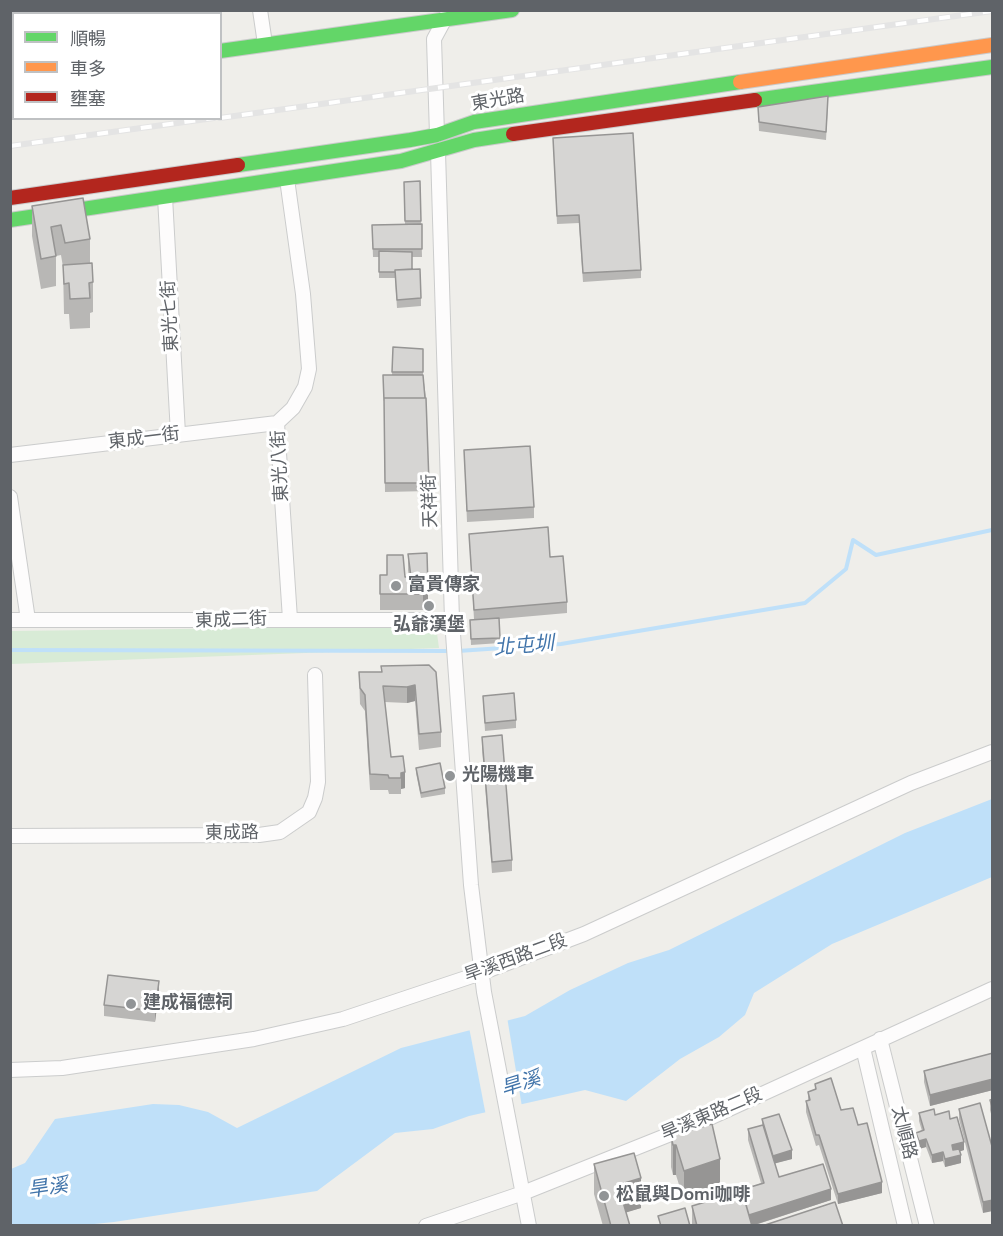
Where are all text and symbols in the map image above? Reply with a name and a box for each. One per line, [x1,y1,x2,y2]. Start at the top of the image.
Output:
legend [12,12,222,120]
text: 順暢 [70,27,106,51]
text: 車多 [70,57,106,81]
street label: 東光路 [470,86,526,116]
text: 壅塞 [70,87,106,111]
street label: 東光七街 [158,279,184,353]
street label: 東成一街 [107,424,181,454]
street label: 東光八街 [268,429,294,503]
street label: 天祥街 [419,474,443,528]
place label: 富貴傳家 [408,575,480,597]
marker: 富貴傳家 [389,579,403,593]
marker: 弘爺漢堡 [422,599,436,613]
street label: 東成二街 [195,609,267,633]
place label: 弘爺漢堡 [393,615,465,637]
water label: 北屯圳 [493,632,555,662]
place label: 光陽機車 [462,765,534,787]
marker: 光陽機車 [443,769,457,783]
street label: 東成路 [205,823,259,845]
street label: 旱溪西路二段 [462,930,570,988]
place label: 建成福德祠 [143,993,233,1015]
marker: 建成福德祠 [124,997,138,1011]
water label: 旱溪 [498,1068,544,1102]
street label: 旱溪東路二段 [658,1084,766,1146]
street label: 太順路 [886,1104,920,1162]
water label: 旱溪 [27,1174,69,1204]
place label: 松鼠與Domi咖啡 [616,1185,750,1207]
marker: 松鼠與Domi咖啡 [597,1189,611,1203]

